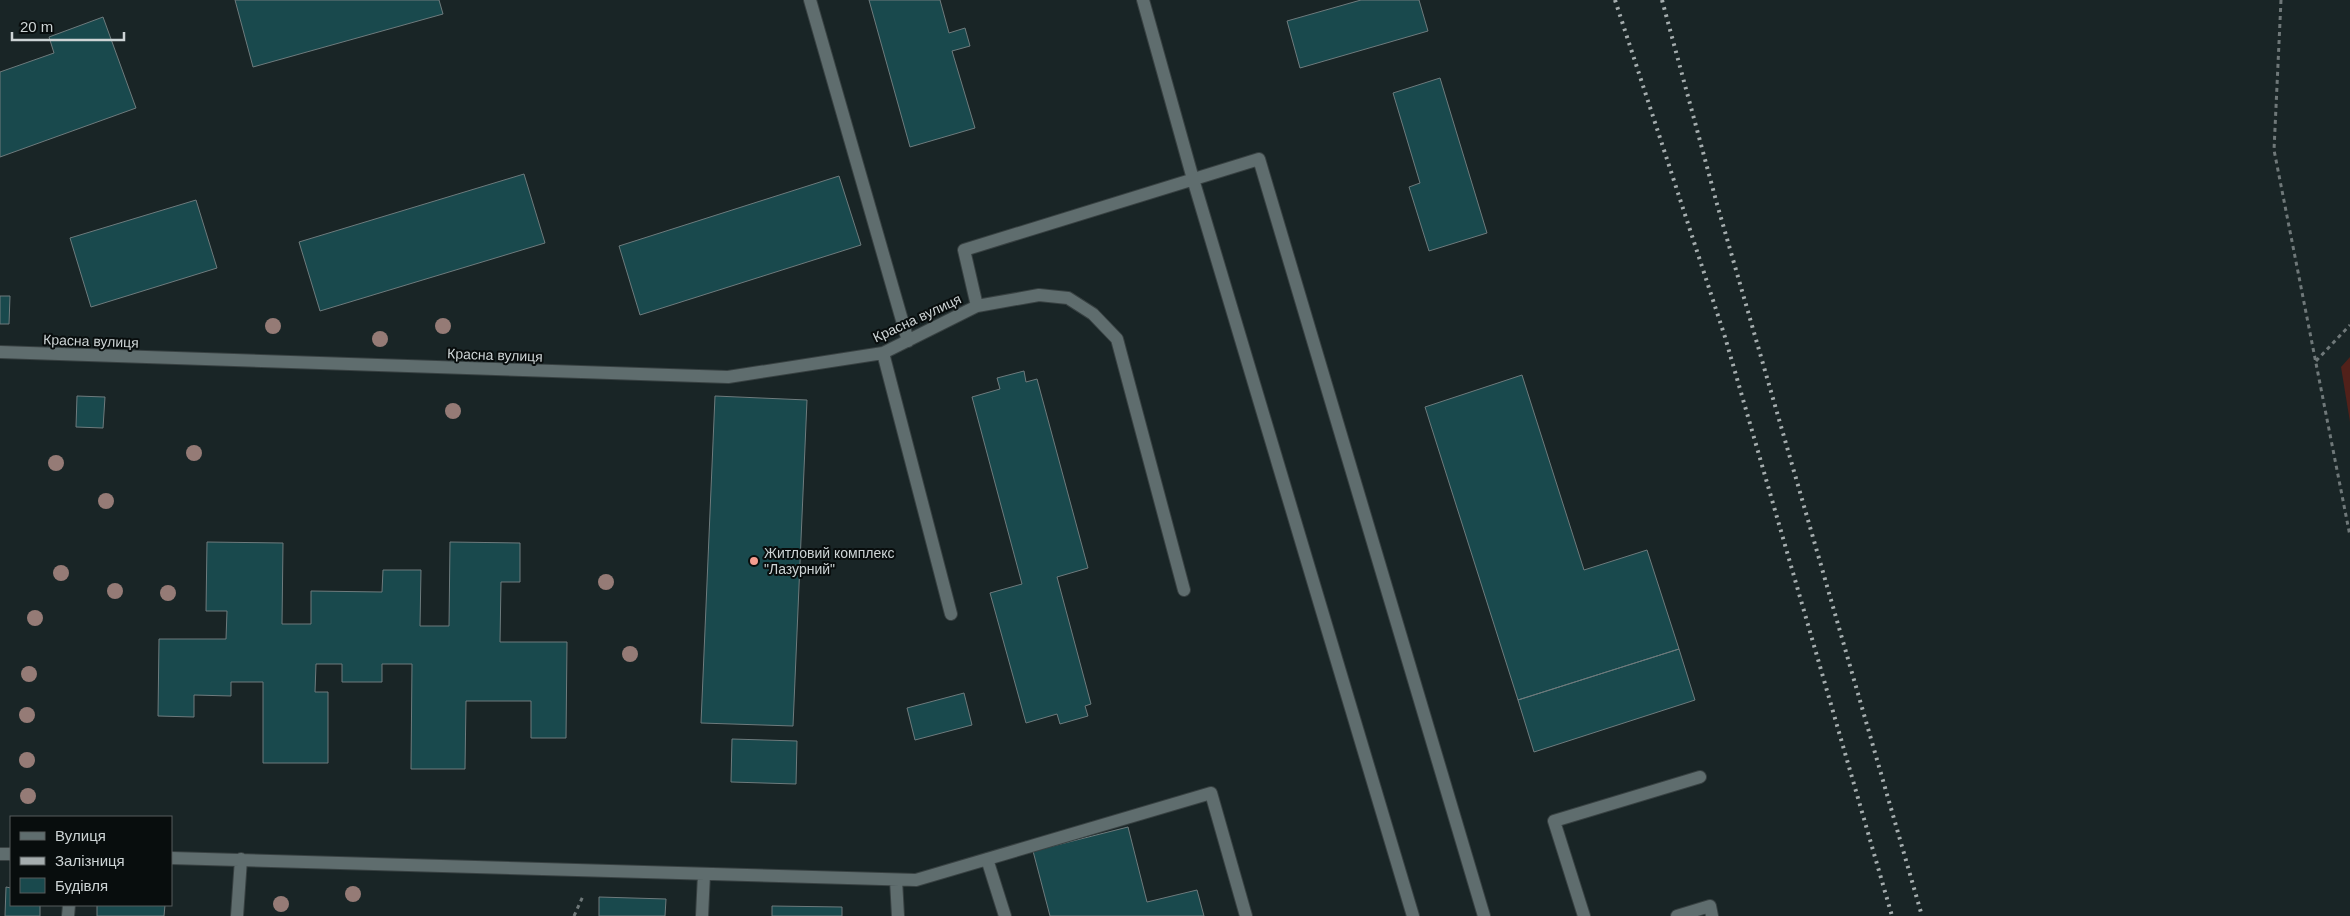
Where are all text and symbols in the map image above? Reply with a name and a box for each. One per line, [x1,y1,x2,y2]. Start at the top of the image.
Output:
scale bar [12,10,125,42]
text: 20 m [20,18,53,35]
street label: Красна вулиця [870,291,964,345]
street label: Красна вулиця [43,331,139,351]
street label: Красна вулиця [447,345,543,365]
place label: Житловий комплекс "Лазурний" [764,545,894,577]
marker: Житловий комплекс "Лазурний" [748,555,760,567]
legend [10,816,172,906]
text: Вулиця [55,827,106,844]
text: Залізниця [55,852,125,869]
text: Будівля [55,877,108,894]

